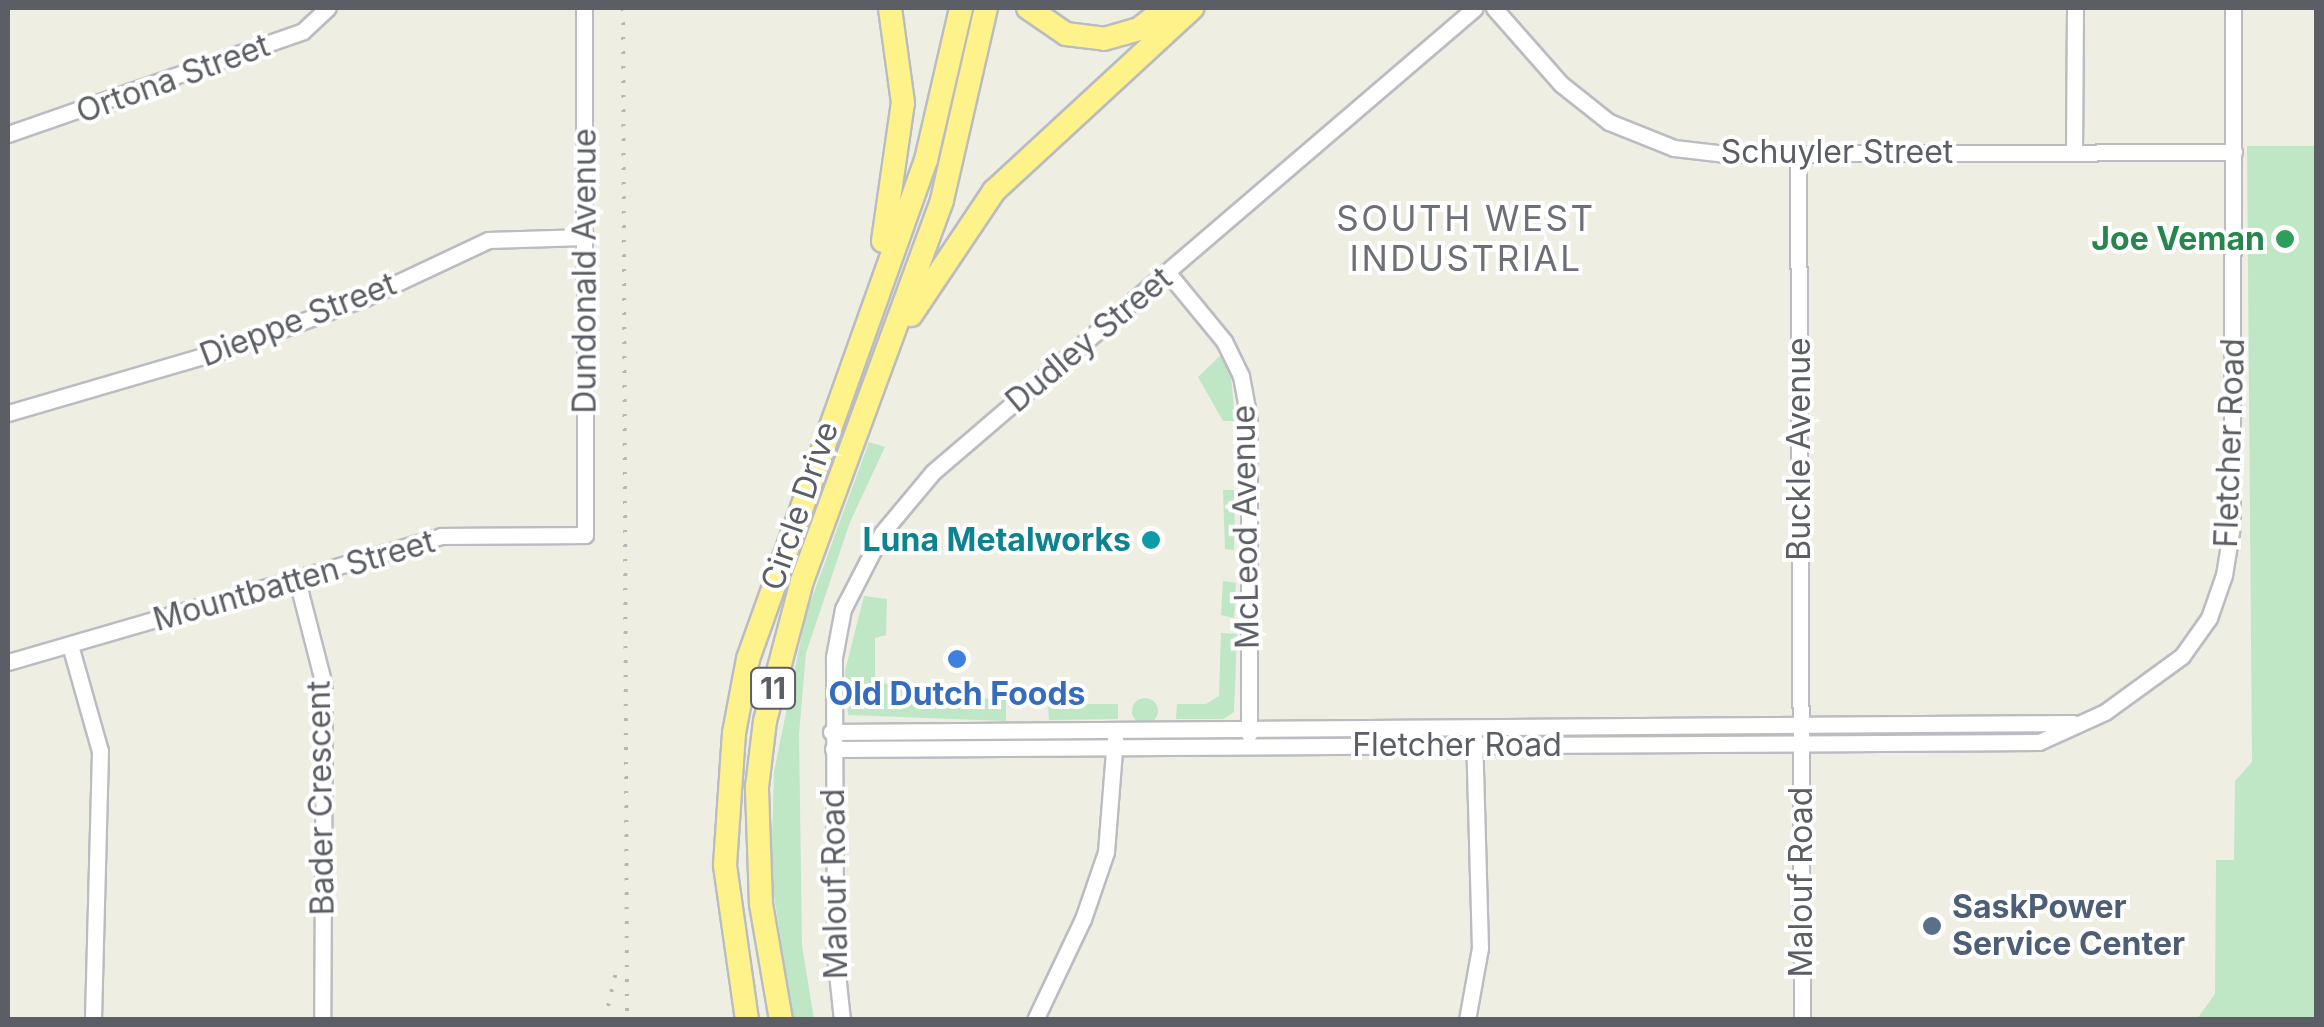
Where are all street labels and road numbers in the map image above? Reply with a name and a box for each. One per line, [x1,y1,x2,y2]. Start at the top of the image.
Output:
street label: Ortona Street [71,26,275,132]
street label: Dundonald Avenue [566,128,604,414]
street label: Schuyler Street [1721,133,1953,171]
street label: Dudley Street [998,260,1180,420]
street label: Dieppe Street [195,265,401,375]
street label: Buckle Avenue [1780,337,1818,561]
street label: Fletcher Road [2207,338,2253,548]
street label: McLeod Avenue [1225,405,1267,649]
street label: Circle Drive [753,417,847,595]
street label: Mountbatten Street [149,522,439,640]
road number: 11 [748,663,798,713]
street label: Bader Crescent [300,680,342,916]
street label: Fletcher Road [1352,726,1562,764]
street label: Malouf Road [1782,787,1820,977]
street label: Malouf Road [814,788,856,980]

